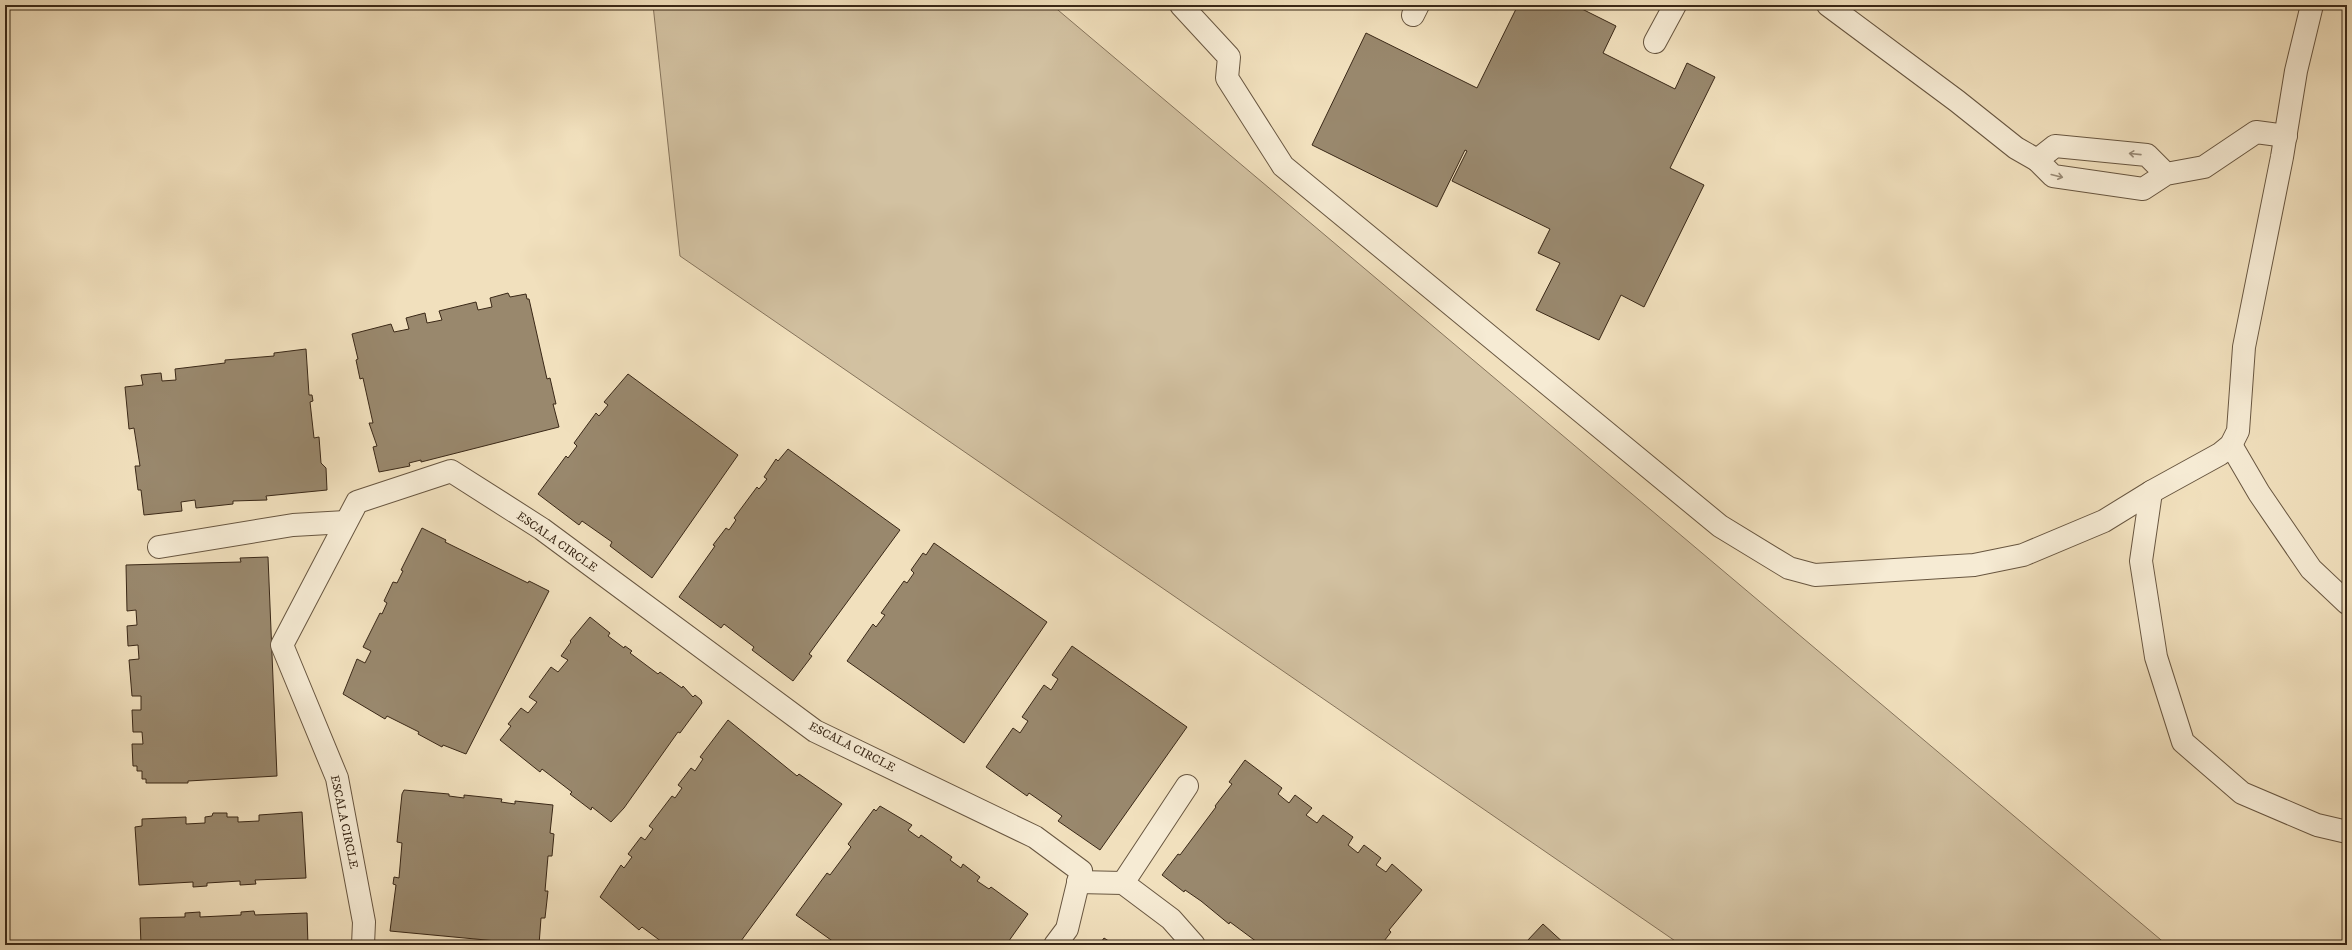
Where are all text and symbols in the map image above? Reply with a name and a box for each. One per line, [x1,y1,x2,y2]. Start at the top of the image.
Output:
one-way arrow [2129,150,2142,158]
one-way arrow [2051,172,2064,180]
street label: ESCALA CIRCLE [514,508,601,576]
street label: ESCALA CIRCLE [806,719,898,776]
street label: ESCALA CIRCLE [327,774,361,871]

